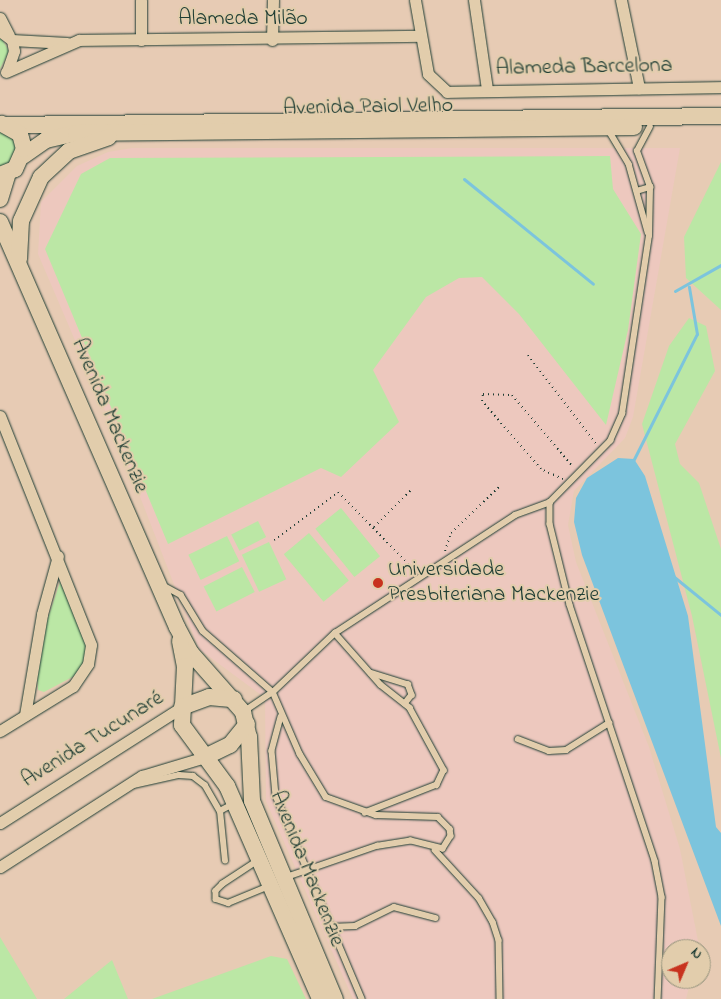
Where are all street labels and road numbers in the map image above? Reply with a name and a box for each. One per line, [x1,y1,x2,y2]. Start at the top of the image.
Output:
street label: Alameda Milão [178,7,308,33]
street label: Alameda Barcelona [495,53,673,83]
street label: Avenida Paiol Velho [283,93,453,123]
street label: Avenida Mackenzie [65,335,153,497]
street label: Avenida Tucunaré [17,686,169,794]
street label: Avenida Mackenzie [263,787,349,951]

